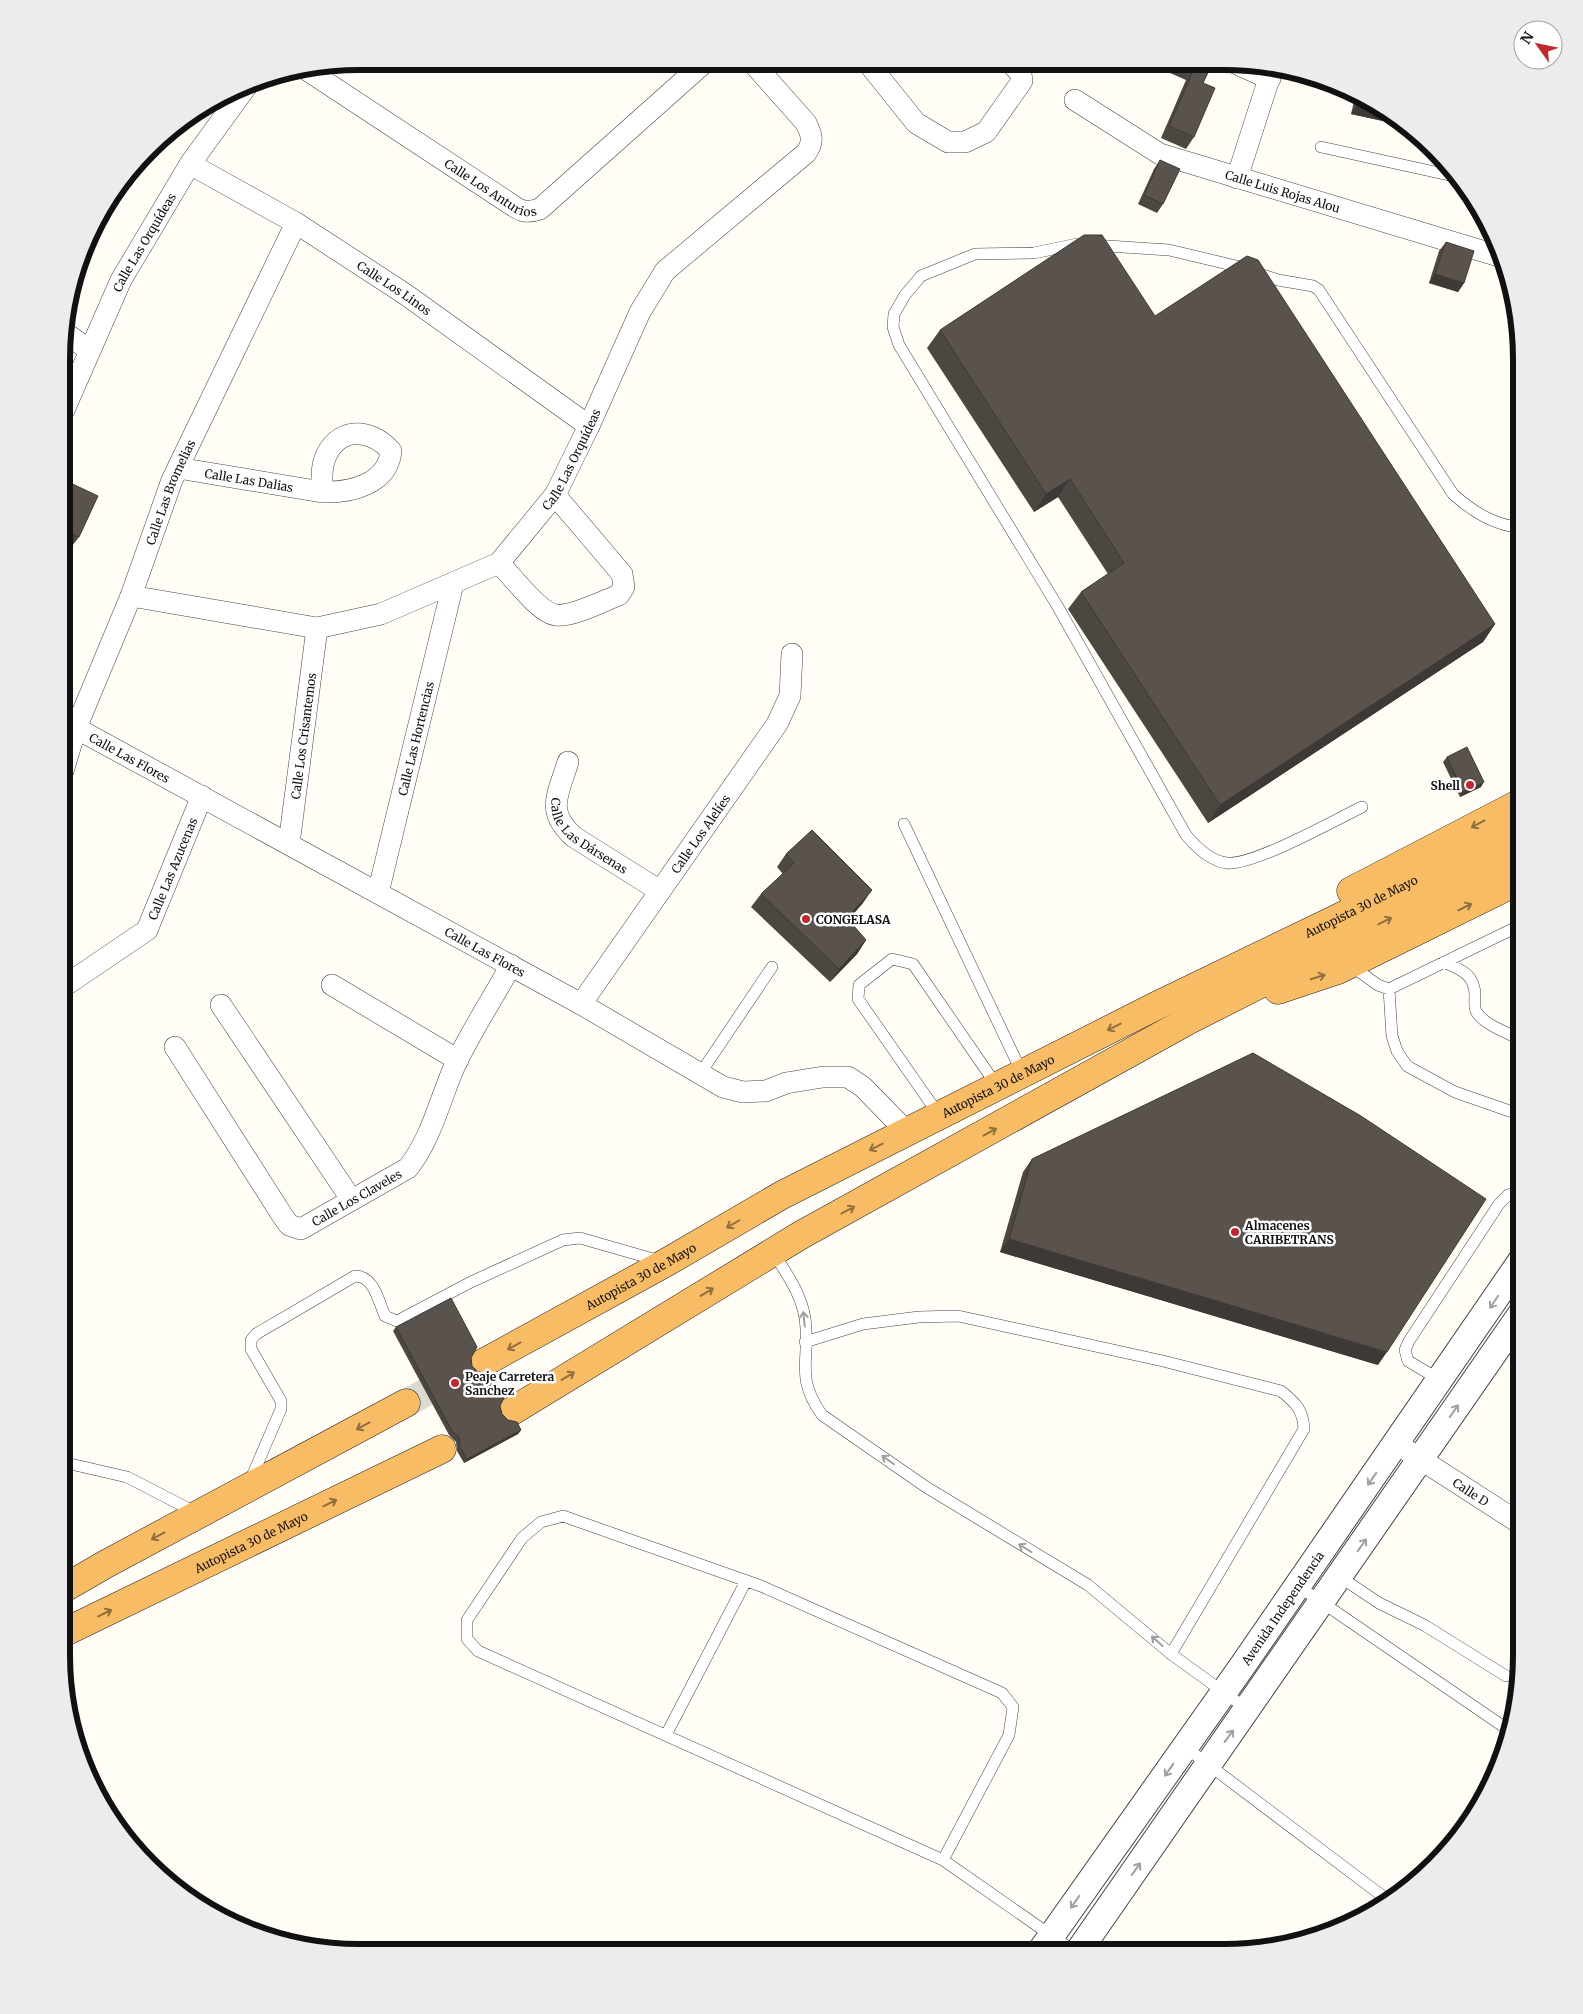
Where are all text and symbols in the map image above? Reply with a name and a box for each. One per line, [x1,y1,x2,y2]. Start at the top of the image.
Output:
north arrow [1513,20,1563,70]
text: N [1517,28,1538,47]
street label: Calle Los Anturios [442,155,538,219]
street label: Calle Luis Rojas Alou [1224,167,1343,216]
street label: Calle Las Orquídeas [109,190,179,294]
street label: Calle Los Linos [354,257,435,318]
street label: Calle Las Orquídeas [538,406,603,513]
street label: Calle Las Bromelias [142,437,198,547]
street label: Calle Las Dalias [204,465,295,495]
street label: Calle Los Crisantemos [287,672,319,800]
street label: Calle Las Hortencias [394,680,437,797]
street label: Calle Las Flores [87,729,173,786]
place label: Shell [1431,778,1460,793]
marker: Shell [1464,779,1476,791]
street label: Calle Los Alelíes [668,791,733,876]
street label: Calle Las Dársenas [549,797,631,877]
street label: Calle Las Azucenas [145,815,200,922]
one-way arrow [1471,819,1486,829]
street label: Autopista 30 de Mayo [1301,872,1420,941]
one-way arrow [1457,902,1472,911]
place label: CONGELASA [816,912,891,927]
marker: CONGELASA [800,913,812,925]
one-way arrow [1377,916,1392,925]
street label: Calle Las Flores [442,924,528,980]
one-way arrow [1310,972,1326,981]
one-way arrow [1107,1022,1122,1032]
street label: Autopista 30 de Mayo [938,1051,1057,1121]
one-way arrow [982,1126,997,1136]
one-way arrow [868,1142,883,1152]
street label: Calle Los Claveles [309,1166,404,1229]
one-way arrow [840,1205,855,1215]
place label: Almacenes CARIBETRANS [1244,1218,1334,1247]
one-way arrow [726,1220,740,1230]
marker: Almacenes CARIBETRANS [1229,1226,1241,1238]
street label: Autopista 30 de Mayo [582,1239,699,1313]
one-way arrow [700,1287,714,1297]
one-way arrow [1489,1294,1499,1308]
one-way arrow [799,1312,809,1328]
one-way arrow [507,1341,522,1351]
place label: Peaje Carretera Sanchez [465,1369,555,1398]
one-way arrow [561,1371,575,1381]
marker: Peaje Carretera Sanchez [449,1377,461,1389]
one-way arrow [1449,1405,1459,1419]
one-way arrow [356,1422,371,1431]
one-way arrow [881,1455,895,1465]
one-way arrow [1367,1472,1377,1486]
street label: Calle D [1450,1475,1492,1509]
one-way arrow [322,1498,337,1507]
street label: Autopista 30 de Mayo [191,1508,310,1576]
one-way arrow [151,1531,166,1541]
one-way arrow [1357,1538,1367,1552]
one-way arrow [1018,1542,1032,1552]
street label: Avenida Independencia [1237,1548,1327,1668]
one-way arrow [97,1608,112,1617]
one-way arrow [1151,1635,1164,1647]
one-way arrow [1224,1729,1234,1743]
one-way arrow [1164,1763,1174,1777]
one-way arrow [1131,1862,1141,1876]
one-way arrow [1070,1895,1080,1909]

